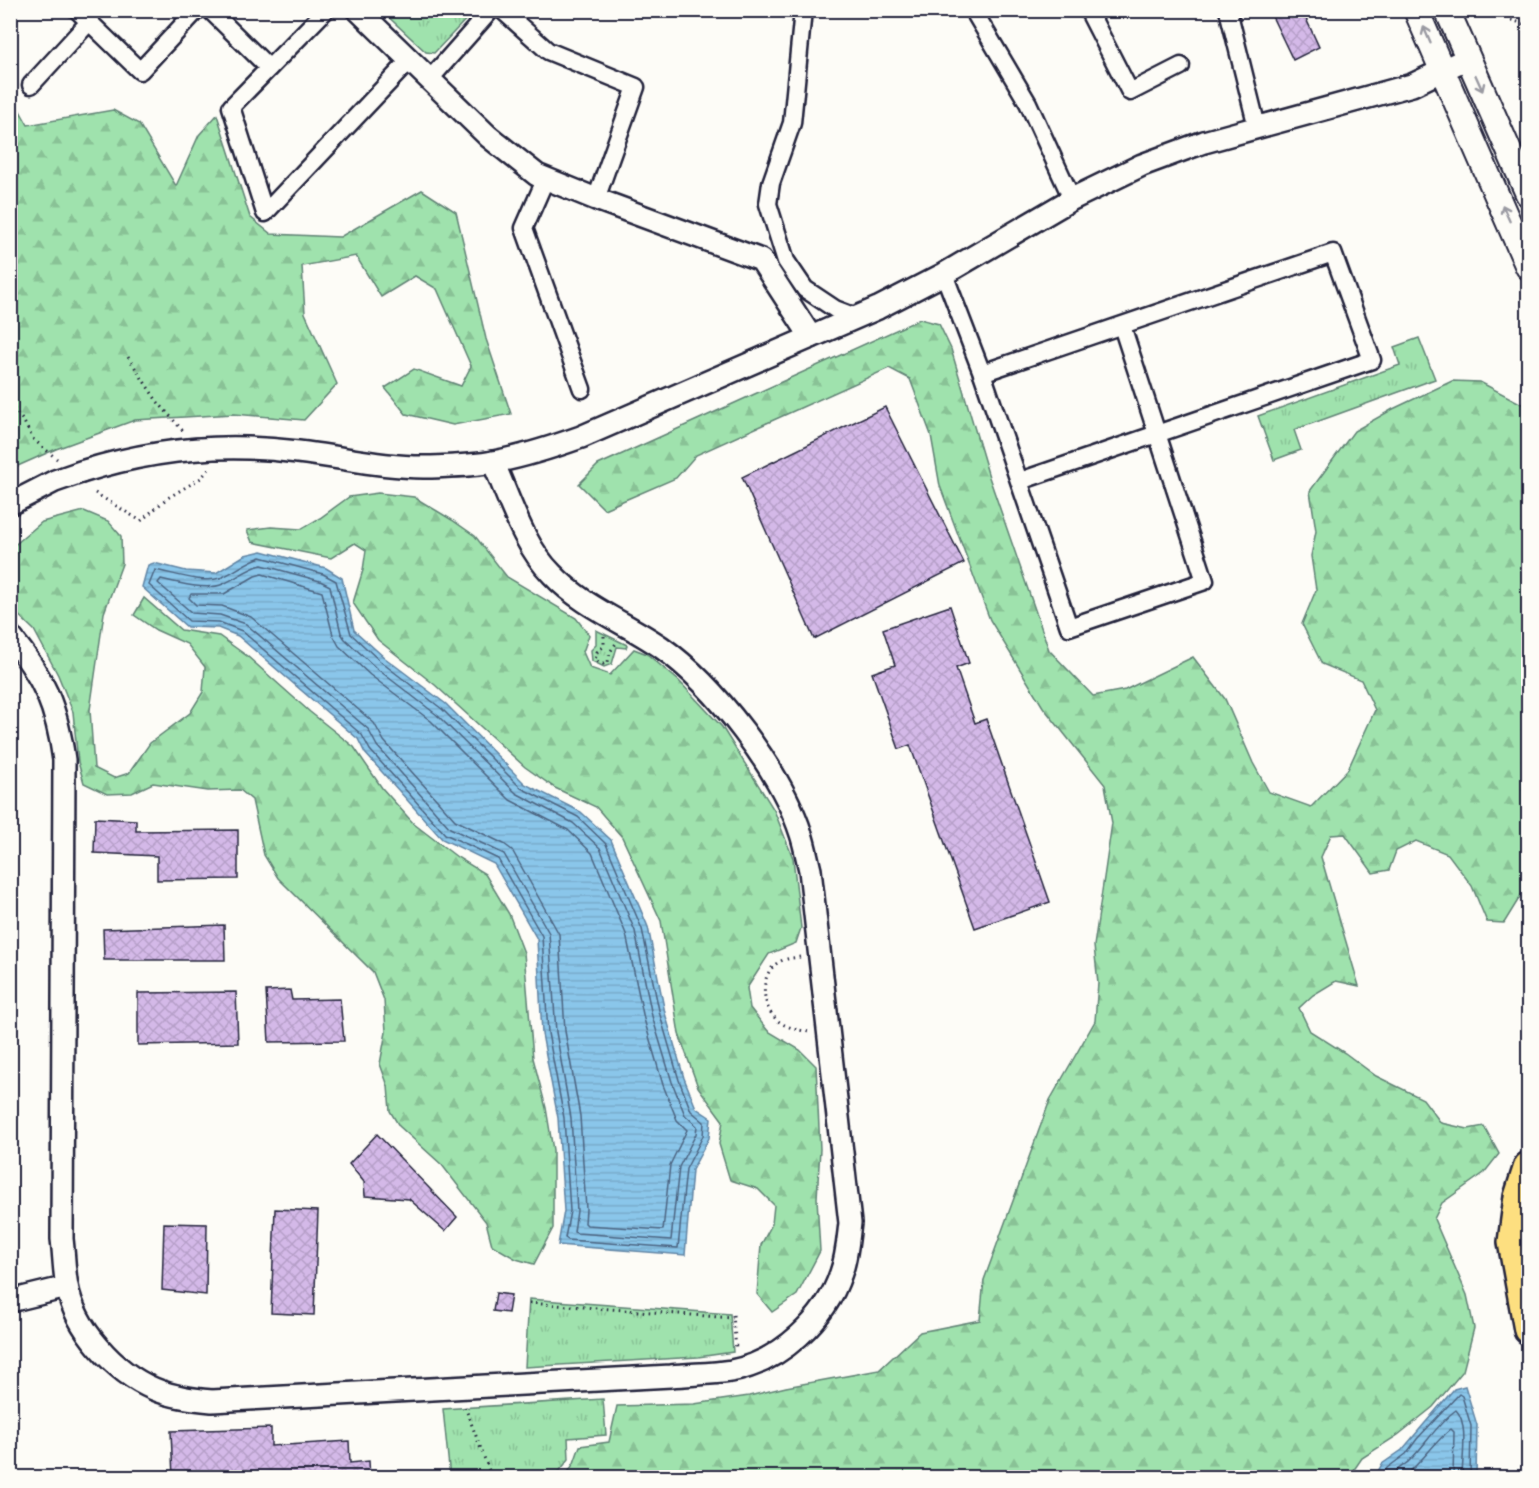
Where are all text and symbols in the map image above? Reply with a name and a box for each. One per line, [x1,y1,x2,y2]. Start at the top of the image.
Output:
one-way arrow [1421,26,1432,44]
one-way arrow [1474,74,1486,92]
one-way arrow [1500,204,1511,222]

